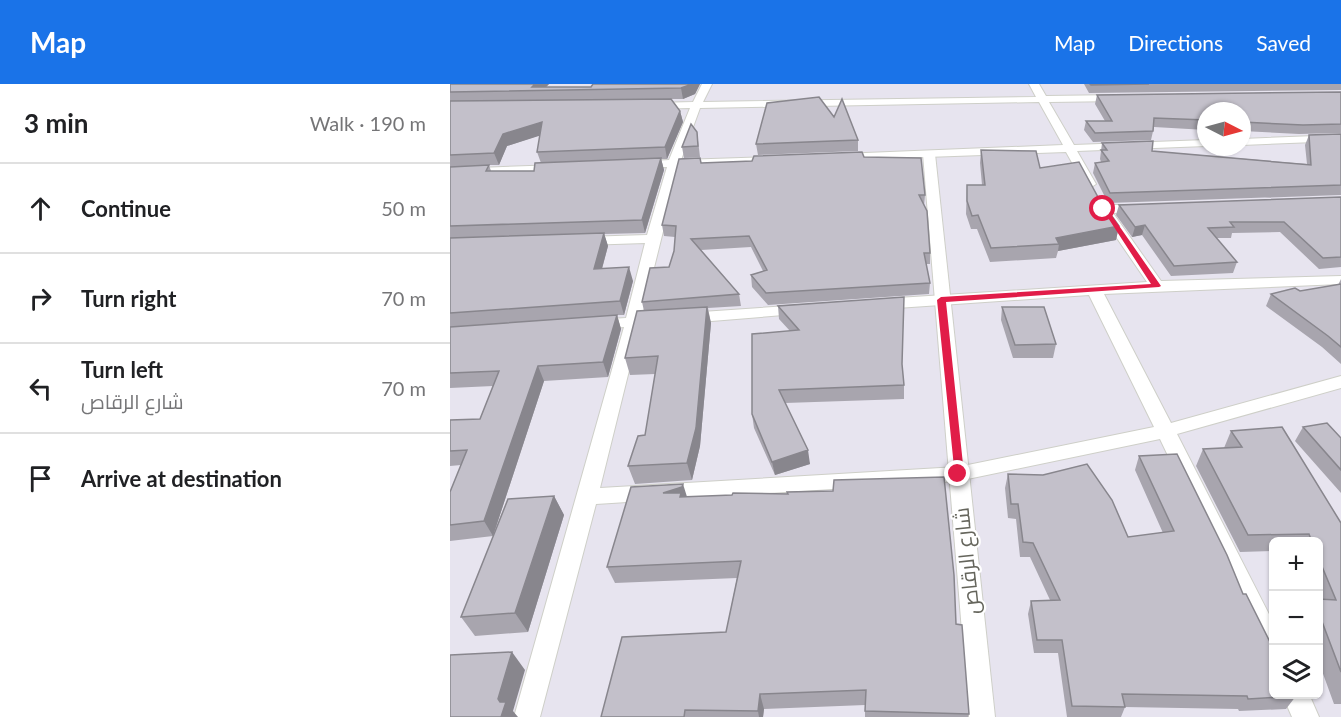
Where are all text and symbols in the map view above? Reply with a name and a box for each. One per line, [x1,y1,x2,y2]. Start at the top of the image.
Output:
text: Map [30,25,86,59]
text: Map [1054,30,1095,55]
text: Directions [1128,30,1223,55]
text: Saved [1256,30,1311,55]
north arrow [1197,102,1251,156]
text: 3 min [24,107,88,139]
text: Walk · 190 m [310,111,426,135]
icon: ahead [24,192,57,225]
text: Continue [81,195,171,222]
route start [1089,195,1115,221]
text: 50 m [381,196,426,220]
icon: right [24,282,57,315]
text: Turn right [81,285,176,312]
text: 70 m [381,286,426,310]
text: Turn left [81,356,163,383]
icon: left [24,372,57,405]
text: 70 m [381,376,426,400]
text: شارع الرقاص [81,389,184,413]
route end [944,460,970,486]
icon: arrive [24,462,57,495]
text: Arrive at destination [81,465,282,492]
street label: شارع الرقاص [947,506,987,616]
map controls [1269,537,1323,699]
button: + [1269,537,1323,591]
button: − [1269,591,1323,645]
button: layers [1269,645,1323,699]

